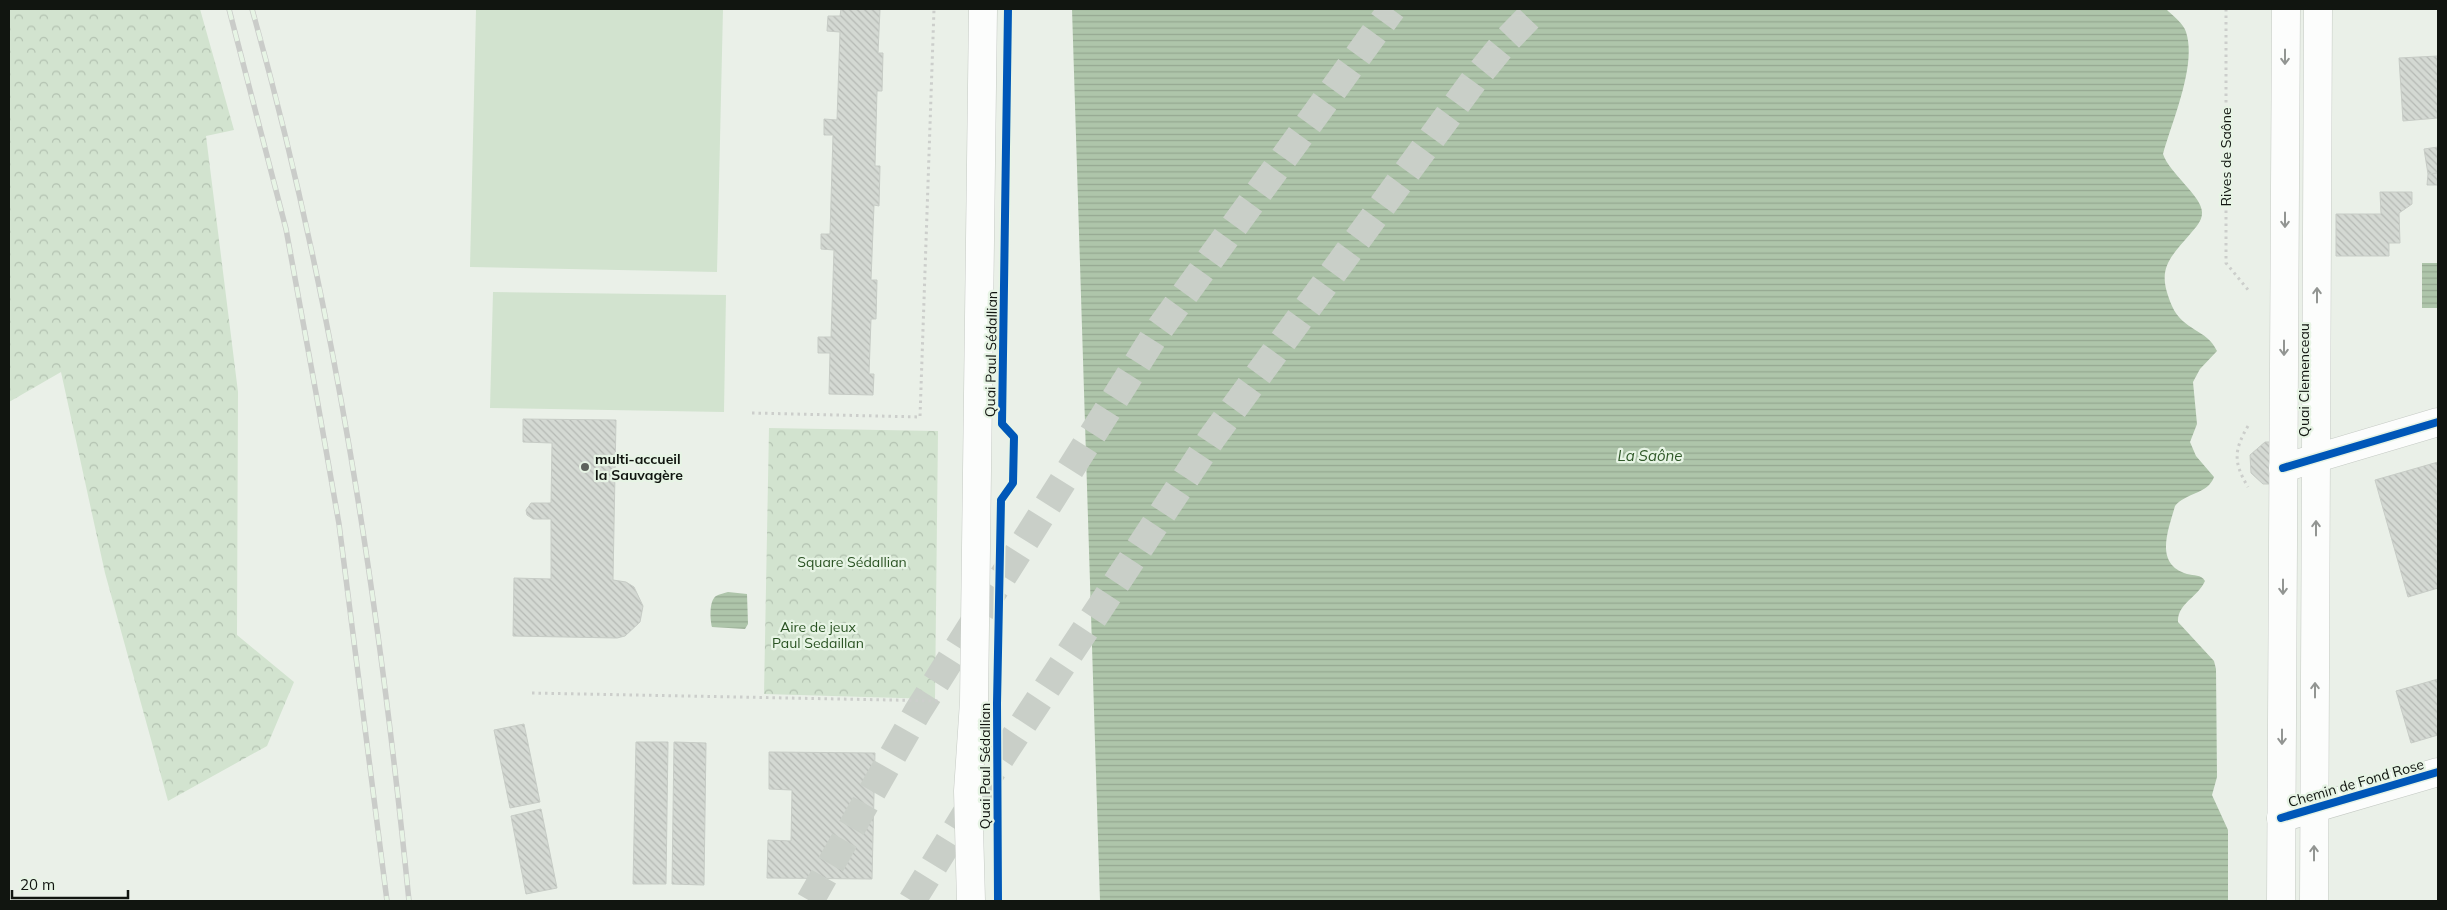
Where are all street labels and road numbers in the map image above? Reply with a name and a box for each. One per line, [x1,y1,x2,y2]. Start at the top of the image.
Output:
street label: Rives de Saône [2217,107,2235,207]
street label: Quai Paul Sédallian [981,291,1001,417]
street label: Quai Clemenceau [2295,323,2313,437]
street label: Quai Paul Sédallian [976,703,994,829]
street label: Chemin de Fond Rose [2286,755,2426,811]

